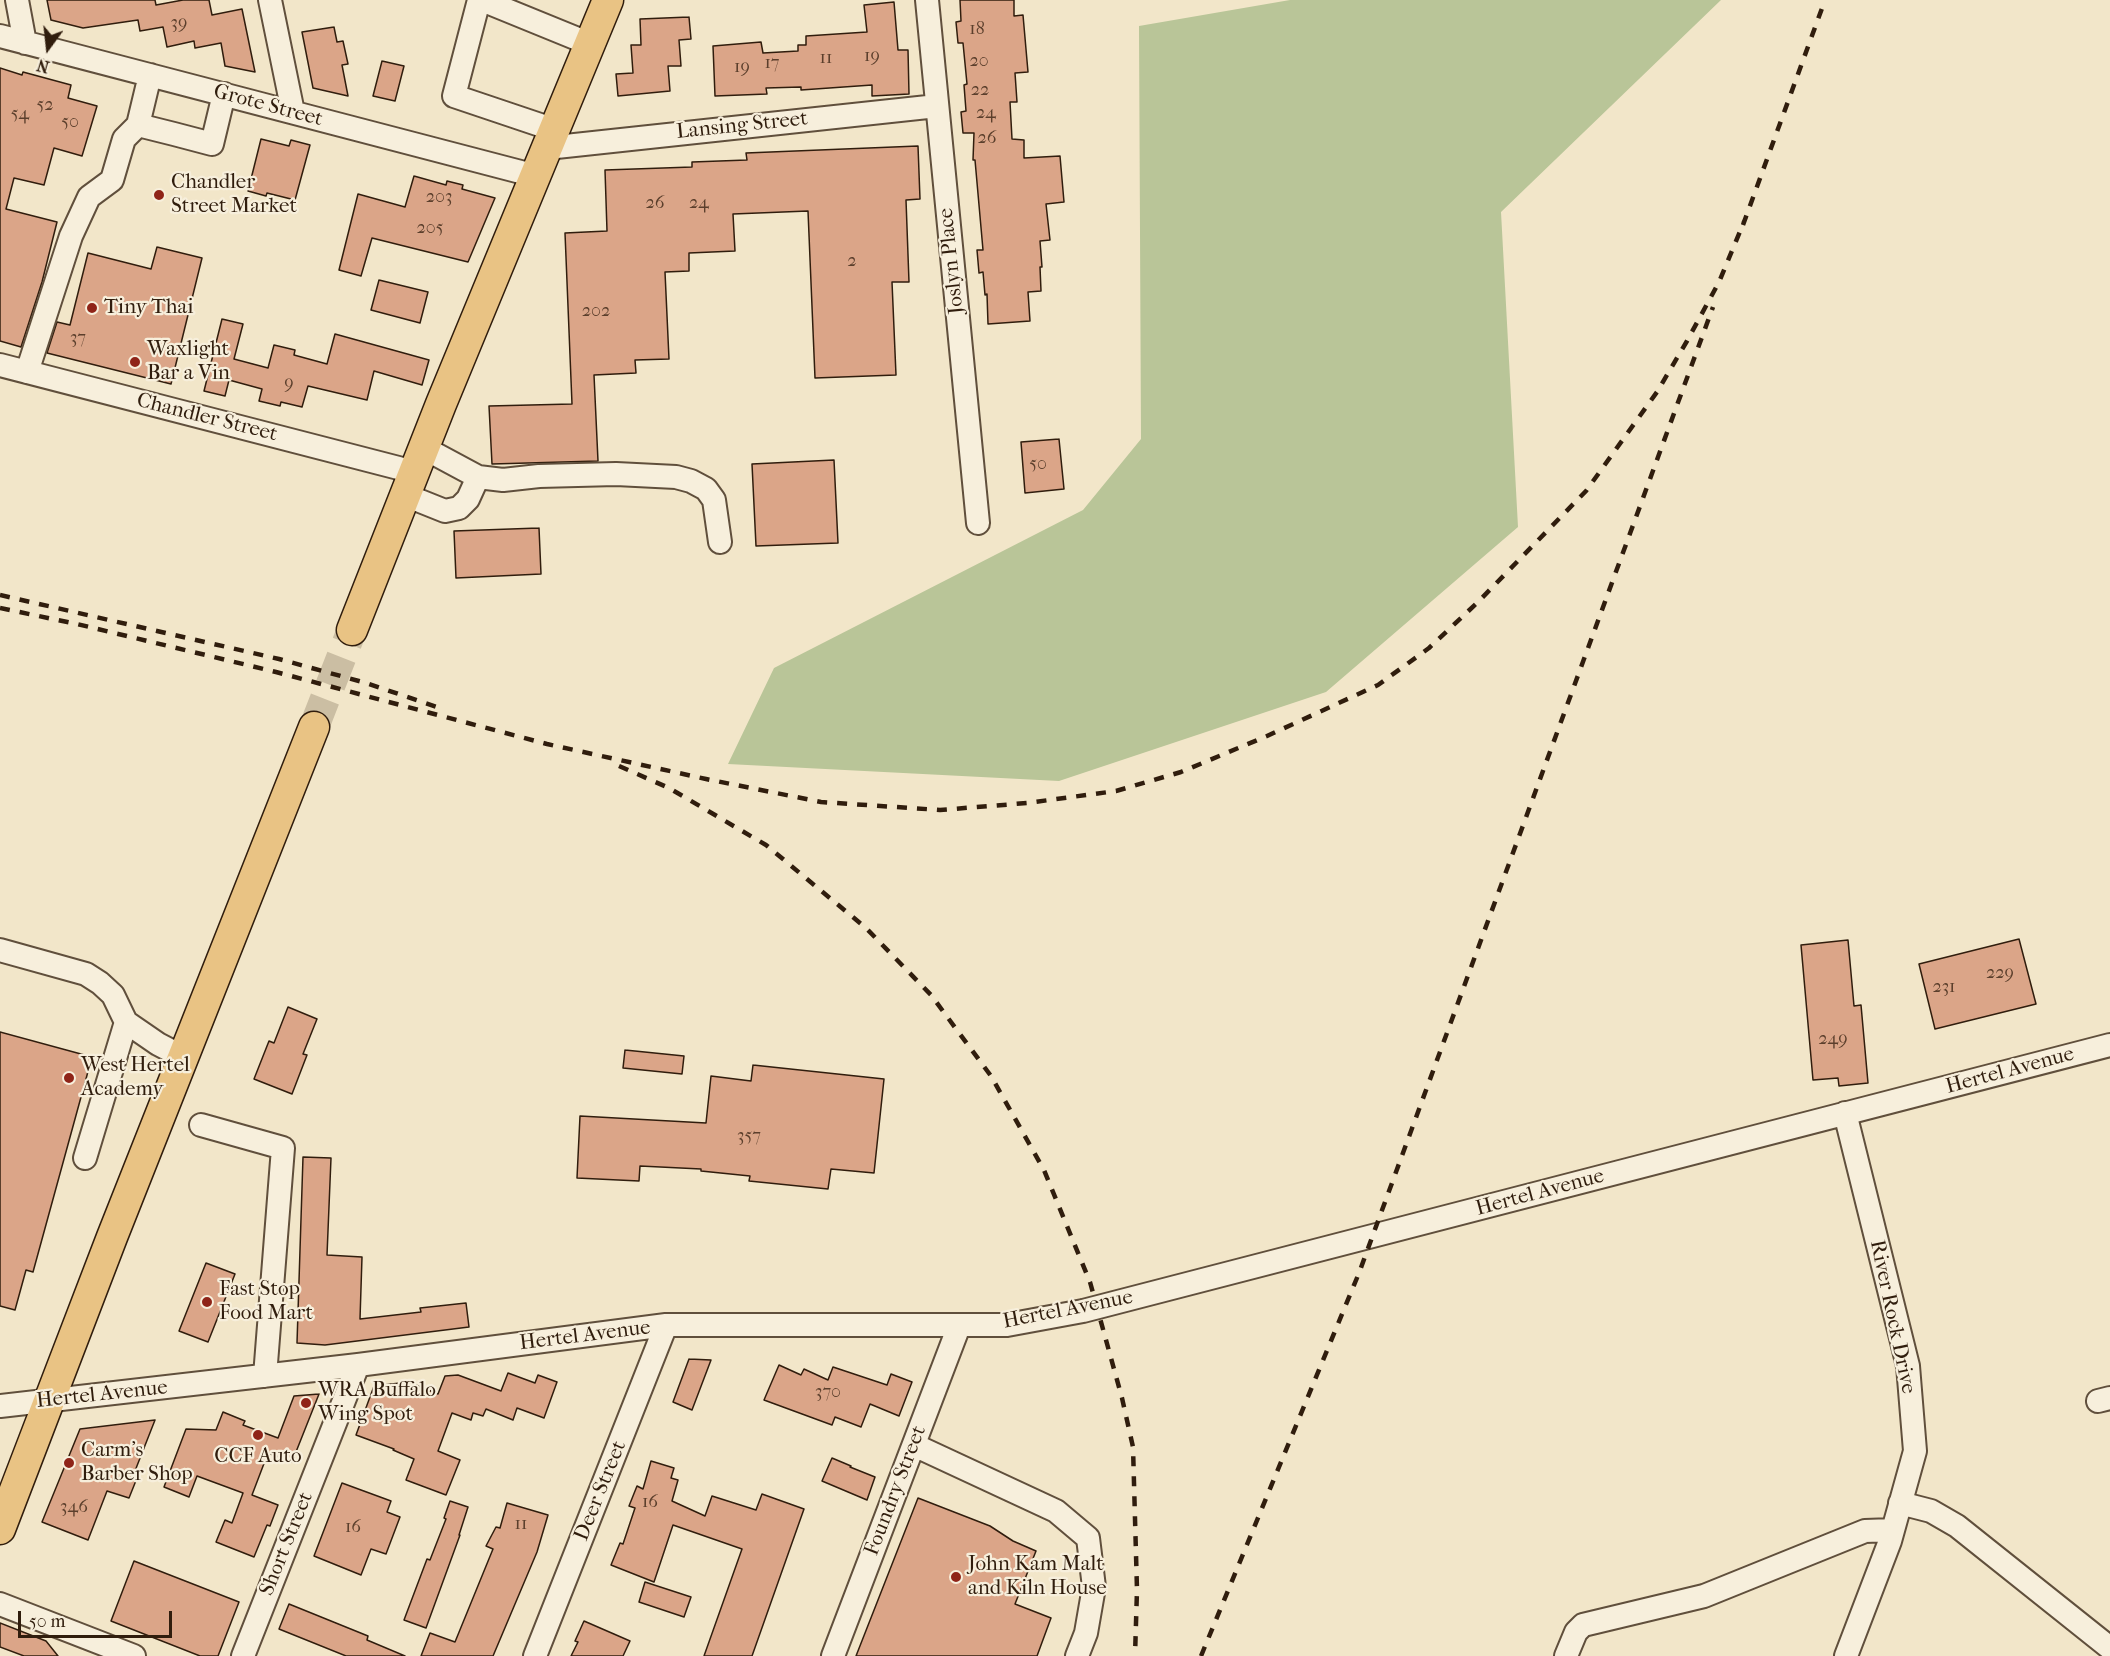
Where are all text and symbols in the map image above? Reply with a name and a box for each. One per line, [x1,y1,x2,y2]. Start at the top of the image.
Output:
house number: 39 [171,13,187,35]
north arrow [18,18,78,78]
house number: 18 [969,19,985,41]
house number: 19 [864,46,880,68]
house number: 11 [820,48,832,70]
house number: 20 [969,51,989,73]
house number: 17 [764,53,780,75]
text: N [35,55,52,77]
house number: 19 [734,57,750,79]
street label: Grote Street [211,79,325,133]
house number: 22 [971,80,989,102]
house number: 52 [36,95,54,117]
house number: 24 [976,103,996,125]
house number: 54 [11,104,29,126]
street label: Lansing Street [675,107,809,145]
house number: 50 [61,112,79,134]
house number: 26 [977,128,997,150]
place label: Chandler Street Market [171,170,297,220]
house number: 203 [426,187,452,209]
marker: Chandler Street Market [152,188,166,202]
house number: 26 [645,193,665,215]
house number: 24 [689,193,709,215]
street label: Joslyn Place [934,207,970,315]
house number: 205 [417,218,443,240]
house number: 2 [847,251,857,273]
place label: Tiny Thai [104,295,193,321]
marker: Tiny Thai [85,301,99,315]
house number: 202 [582,301,610,323]
house number: 37 [70,328,86,350]
place label: Waxlight Bar a Vin [147,337,230,387]
marker: Waxlight Bar a Vin [128,355,142,369]
house number: 9 [284,373,294,395]
street label: Chandler Street [134,388,280,448]
house number: 50 [1029,454,1047,476]
house number: 229 [1986,963,2014,985]
house number: 231 [1932,977,1956,999]
house number: 249 [1818,1029,1848,1051]
street label: Hertel Avenue [1943,1042,2077,1100]
place label: West Hertel Academy [81,1053,190,1103]
marker: West Hertel Academy [62,1071,76,1085]
house number: 357 [737,1126,761,1148]
street label: Hertel Avenue [1473,1164,1607,1222]
street label: River Rock Drive [1863,1238,1921,1396]
place label: Fast Stop Food Mart [219,1277,313,1327]
street label: Hertel Avenue [1001,1285,1135,1335]
marker: Fast Stop Food Mart [200,1295,214,1309]
street label: Hertel Avenue [518,1315,652,1357]
street label: Hertel Avenue [35,1376,169,1414]
place label: WRA Buffalo Wing Spot [318,1378,436,1428]
house number: 370 [815,1382,841,1404]
marker: WRA Buffalo Wing Spot [299,1396,313,1410]
street label: Foundry Street [860,1422,932,1560]
marker: CCF Auto [251,1428,265,1442]
street label: Deer Street [570,1437,632,1545]
place label: Carm's Barber Shop [81,1438,193,1488]
place label: CCF Auto [214,1444,302,1470]
marker: Carm's Barber Shop [62,1456,76,1470]
street label: Short Street [255,1489,319,1599]
house number: 16 [642,1492,658,1514]
house number: 346 [60,1497,88,1519]
house number: 11 [515,1514,527,1536]
house number: 16 [345,1517,361,1539]
place label: John Kam Malt and Kiln House [968,1552,1107,1602]
marker: John Kam Malt and Kiln House [949,1570,963,1584]
scale bar [21,1599,176,1637]
text: 50 m [29,1611,65,1632]

